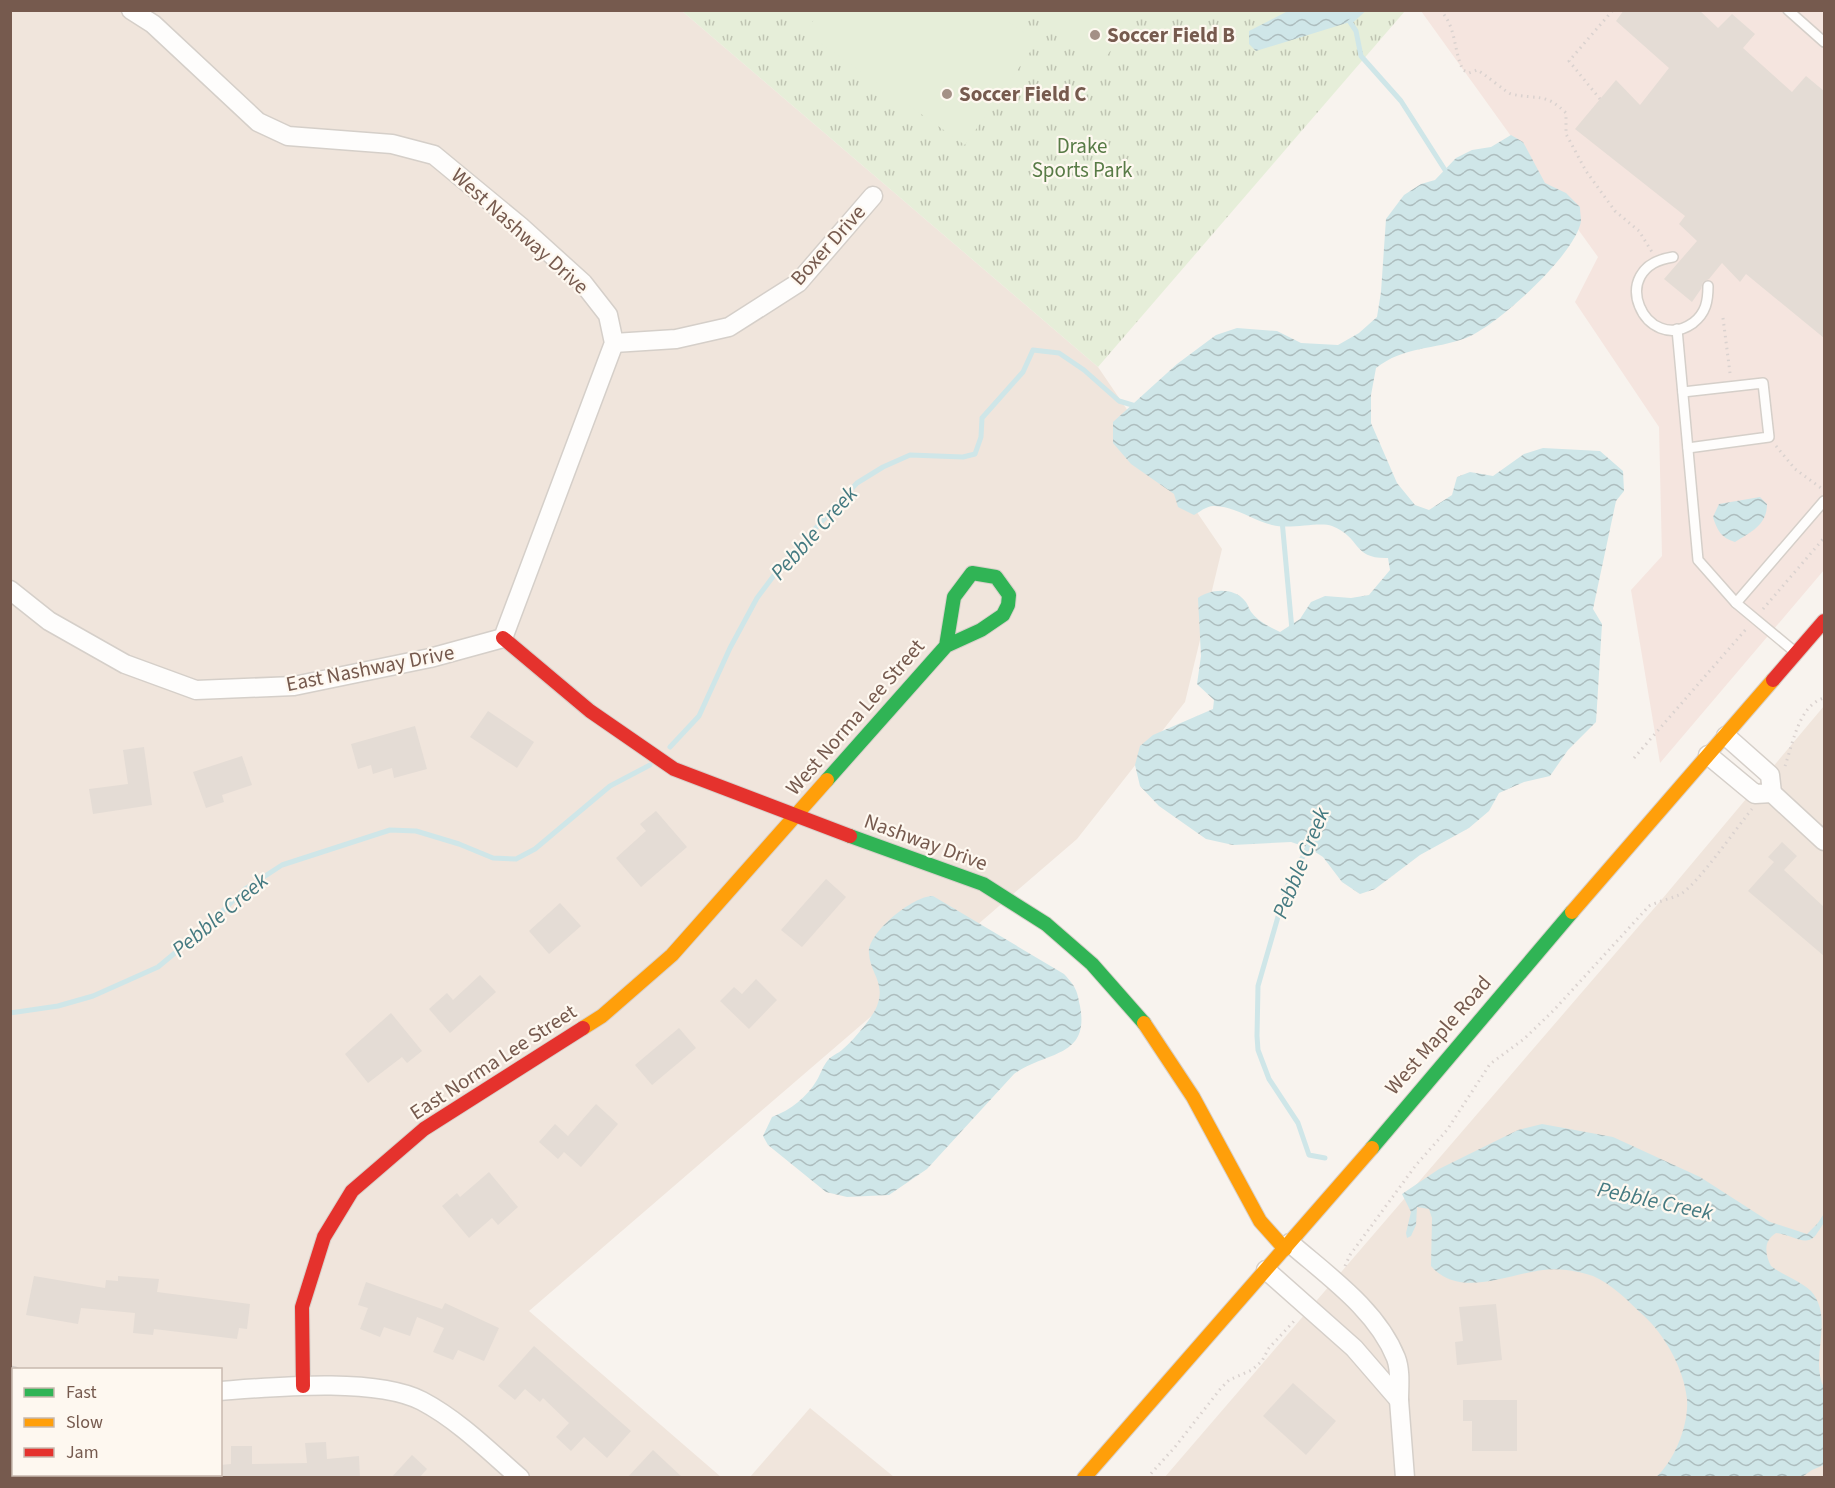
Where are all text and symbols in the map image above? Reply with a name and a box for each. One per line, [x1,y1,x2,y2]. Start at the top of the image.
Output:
place label: Soccer Field B [1107,20,1235,50]
marker: Soccer Field B [1088,28,1102,42]
place label: Soccer Field C [959,79,1086,109]
marker: Soccer Field C [940,87,954,101]
park label: Drake Sports Park [1032,131,1133,185]
street label: West Nashway Drive [445,161,595,301]
street label: Boxer Drive [783,198,873,292]
water label: Pebble Creek [763,478,865,587]
street label: West Norma Lee Street [779,632,931,802]
street label: East Nashway Drive [283,637,457,699]
water label: Pebble Creek [1264,802,1338,923]
street label: Nashway Drive [860,806,992,878]
water label: Pebble Creek [165,865,276,965]
street label: West Maple Road [1378,969,1498,1101]
street label: East Norma Lee Street [404,997,582,1127]
water label: Pebble Creek [1594,1173,1716,1229]
legend [12,1368,222,1476]
text: Fast [66,1380,97,1405]
text: Slow [66,1410,103,1435]
text: Jam [66,1440,99,1465]

